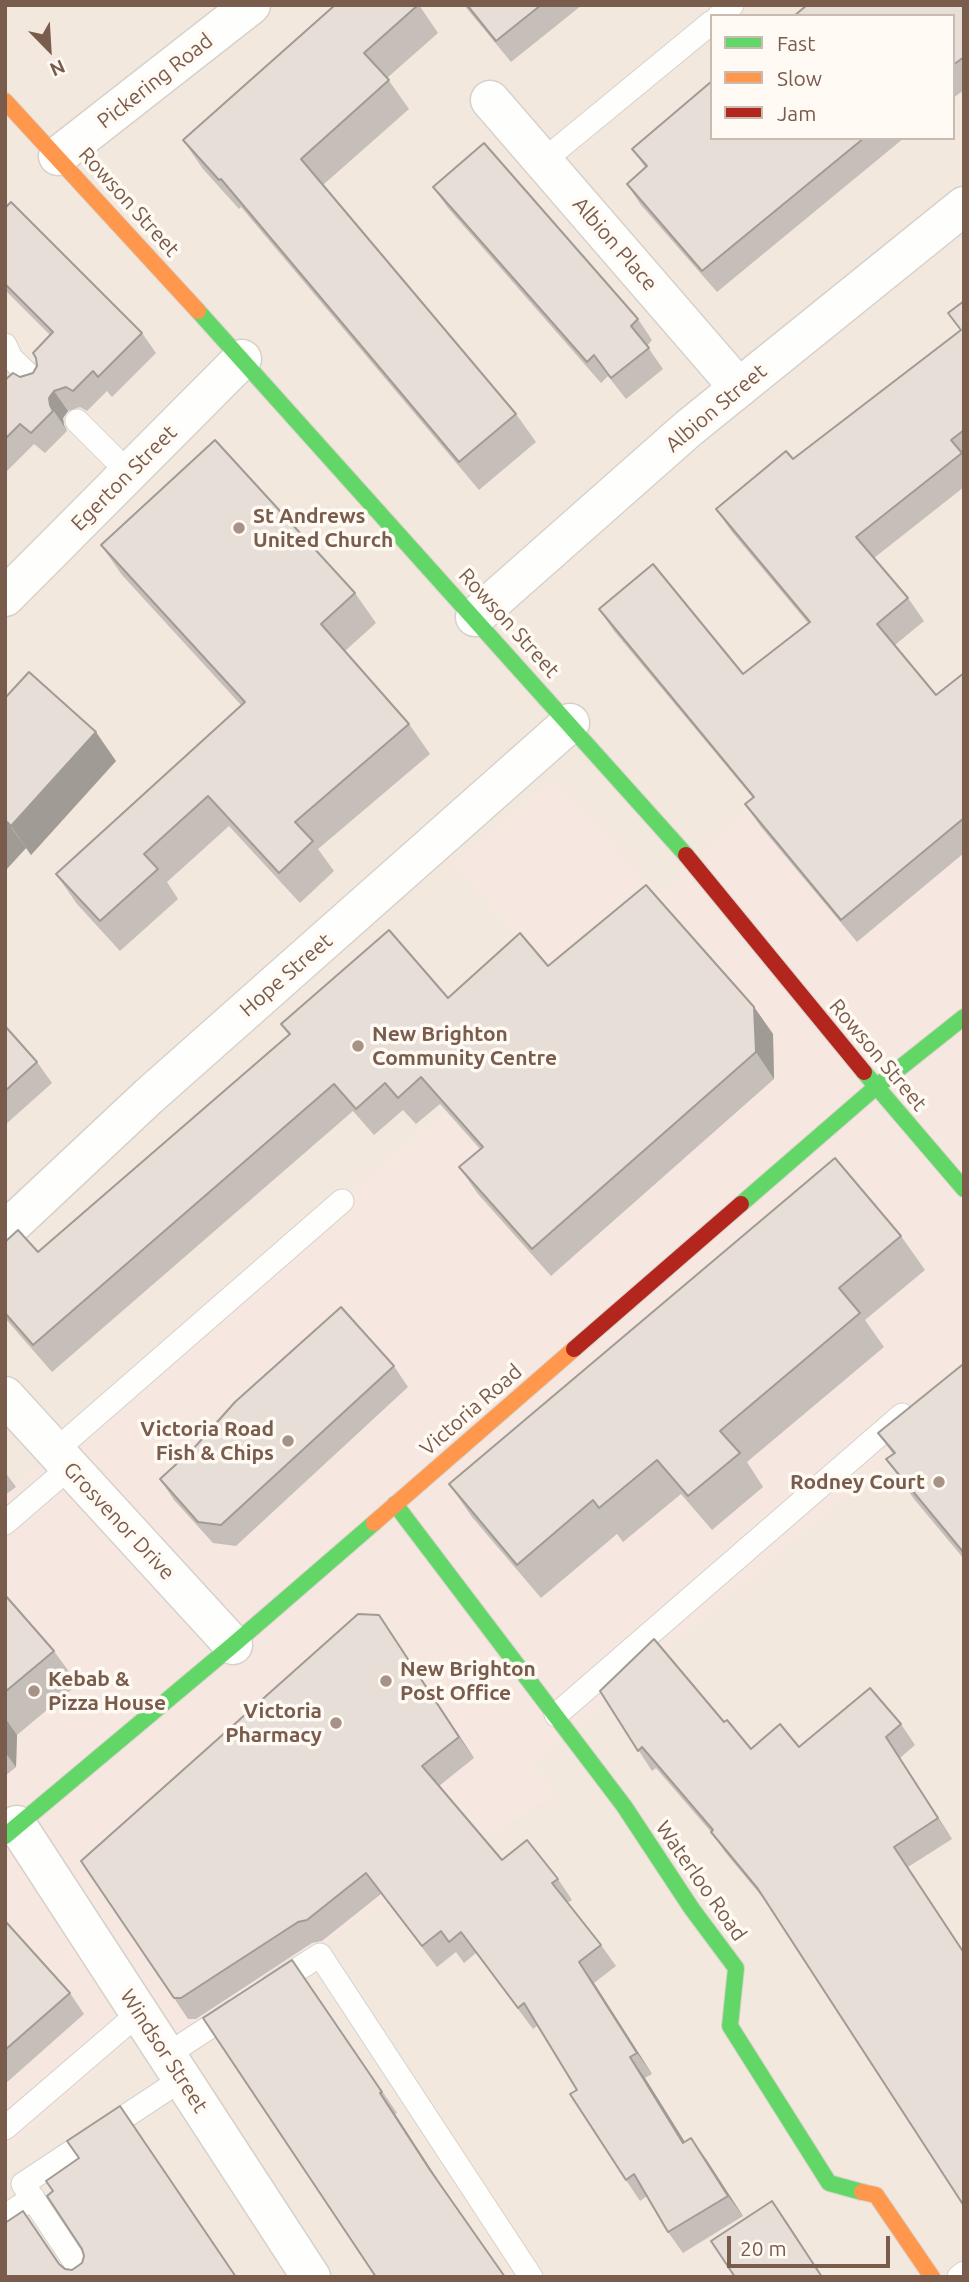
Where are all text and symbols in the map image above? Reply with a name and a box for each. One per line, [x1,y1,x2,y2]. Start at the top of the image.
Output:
north arrow [14,14,84,84]
legend [710,14,955,140]
street label: Pickering Road [92,28,218,134]
text: Fast [777,31,815,55]
text: N [47,55,68,81]
text: Slow [777,66,822,90]
text: Jam [777,101,816,125]
street label: Rowson Street [73,142,185,262]
street label: Albion Place [567,192,663,296]
street label: Albion Street [660,358,772,458]
street label: Egerton Street [66,420,182,536]
place label: St Andrews United Church [253,503,393,553]
marker: St Andrews United Church [231,520,247,536]
street label: Rowson Street [453,563,565,683]
street label: Hope Street [235,928,337,1022]
street label: Rowson Street [824,994,932,1116]
place label: New Brighton Community Centre [372,1021,557,1071]
marker: New Brighton Community Centre [350,1038,366,1054]
street label: Victoria Road [415,1359,527,1461]
place label: Victoria Road Fish & Chips [140,1416,274,1466]
marker: Victoria Road Fish & Chips [280,1433,296,1449]
street label: Grosvenor Drive [58,1457,180,1585]
place label: Rodney Court [790,1469,925,1495]
marker: Rodney Court [931,1474,947,1490]
place label: New Brighton Post Office [400,1656,536,1706]
place label: Kebab & Pizza House [48,1666,166,1716]
marker: New Brighton Post Office [378,1673,394,1689]
marker: Kebab & Pizza House [26,1683,42,1699]
place label: Victoria Pharmacy [225,1698,322,1748]
marker: Victoria Pharmacy [328,1715,344,1731]
street label: Waterloo Road [650,1816,752,1946]
street label: Windsor Street [115,1985,213,2117]
scale bar [731,2222,894,2266]
text: 20 m [740,2236,787,2260]

